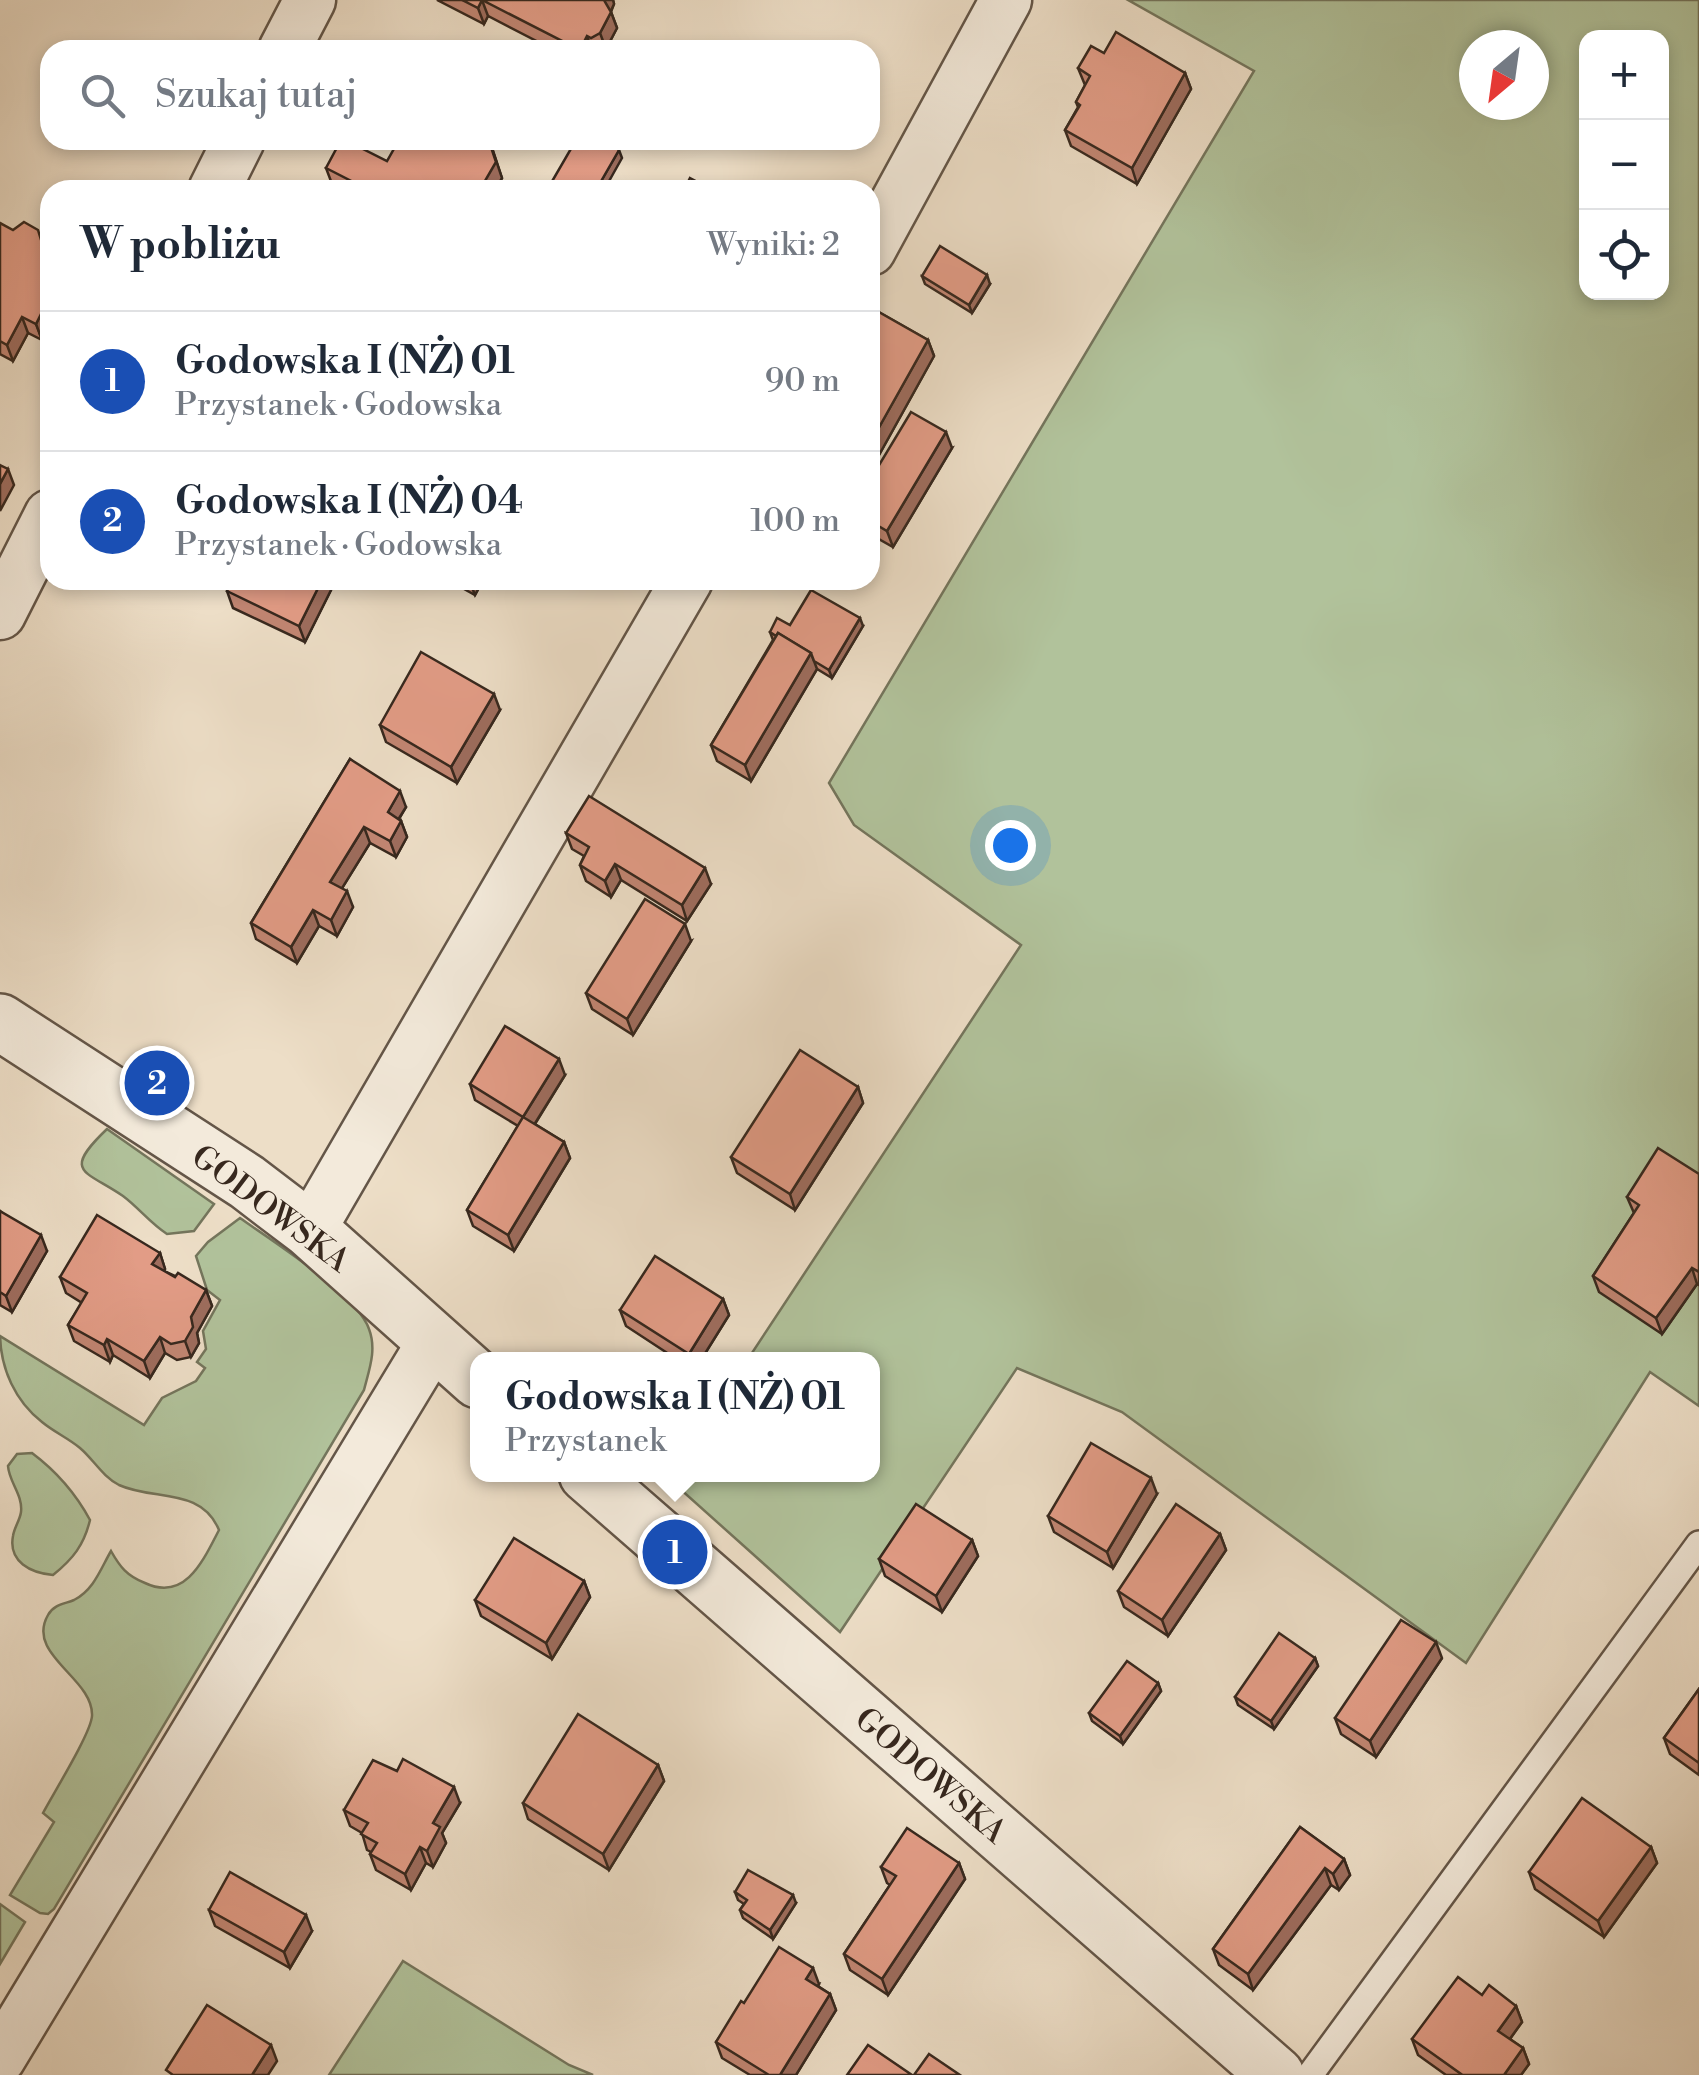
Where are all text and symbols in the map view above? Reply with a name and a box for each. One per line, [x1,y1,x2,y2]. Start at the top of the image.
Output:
north arrow [1459,30,1549,120]
map controls [1579,30,1669,300]
button: + [1579,30,1669,120]
search box [40,40,880,150]
icon: search [75,68,130,123]
text: Szukaj tutaj [155,72,358,119]
button: − [1579,120,1669,210]
button: locate [1579,210,1669,300]
text: W pobliżu [80,219,280,272]
text: Wyniki: 2 [707,225,840,265]
text: Godowska I (NŻ) 01 [175,338,515,385]
text: 1 [105,361,120,401]
text: 90 m [765,361,840,401]
text: Przystanek · Godowska [175,385,502,425]
text: Godowska I (NŻ) 04 [175,478,523,525]
text: 2 [102,501,123,541]
text: 100 m [750,501,840,541]
text: Przystanek · Godowska [175,525,502,565]
your location [985,820,1036,871]
pin: 2 [124,1046,190,1120]
street label: GODOWSKA [184,1136,358,1282]
popup [470,1352,880,1482]
text: Godowska I (NŻ) 01 [505,1374,845,1421]
text: Przystanek [505,1421,666,1461]
pin: 1 [642,1514,708,1590]
street label: GODOWSKA [847,1699,1015,1853]

